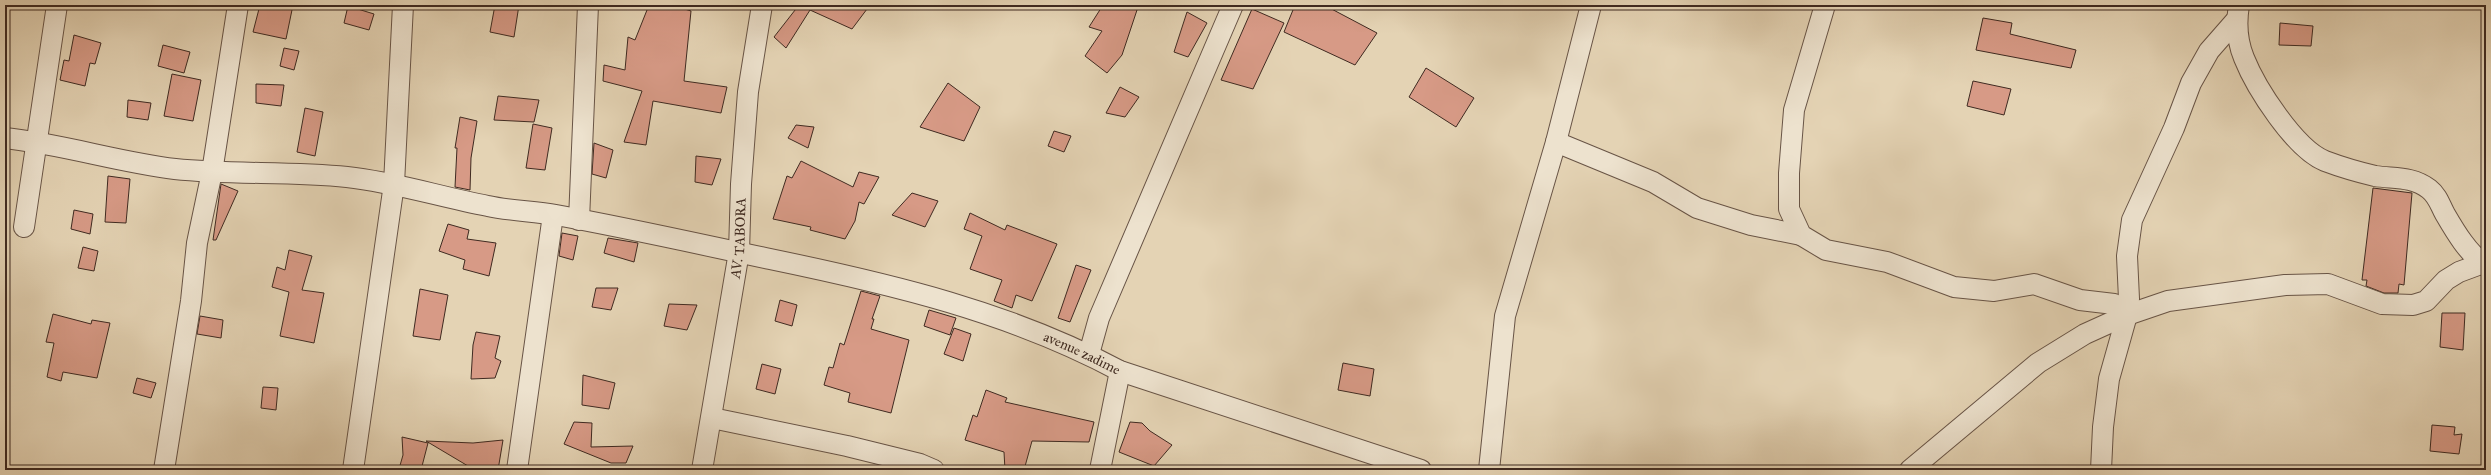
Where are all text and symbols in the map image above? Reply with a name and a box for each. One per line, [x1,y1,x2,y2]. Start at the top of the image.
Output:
street label: AV. TABORA [726,197,750,281]
street label: avenue zadime [1041,328,1123,379]

